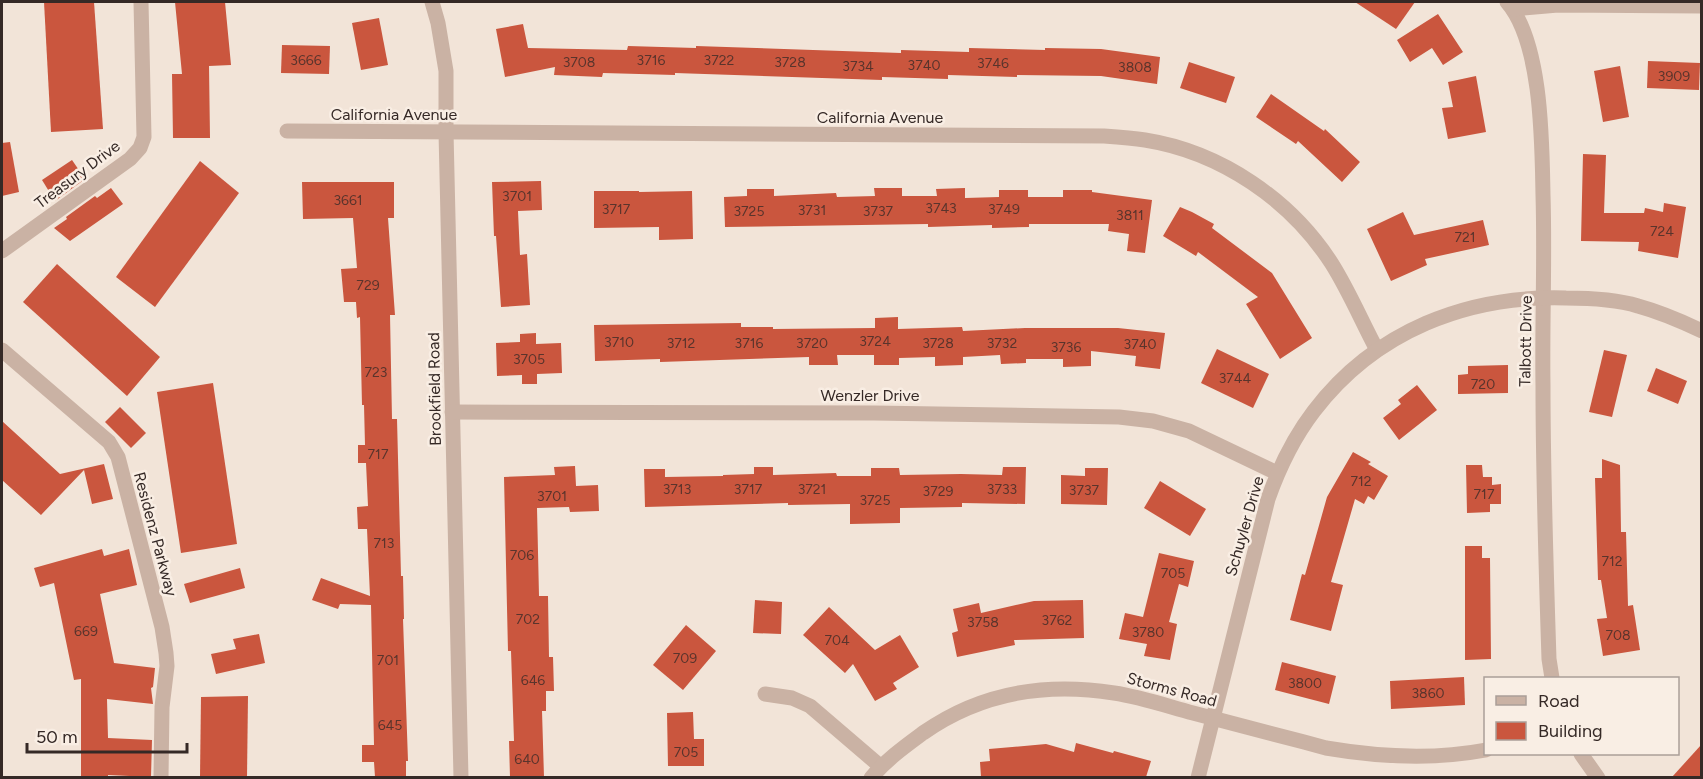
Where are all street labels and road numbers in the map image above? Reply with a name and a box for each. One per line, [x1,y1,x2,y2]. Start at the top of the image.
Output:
street label: California Avenue [331,105,457,124]
street label: California Avenue [817,108,943,127]
street label: Treasury Drive [31,136,124,213]
street label: Talbott Drive [1515,295,1536,387]
street label: Brookfield Road [424,332,445,446]
street label: Wenzler Drive [821,386,920,405]
street label: Residenz Parkway [130,470,181,599]
street label: Schuyler Drive [1221,474,1268,578]
street label: Storms Road [1125,668,1219,711]

